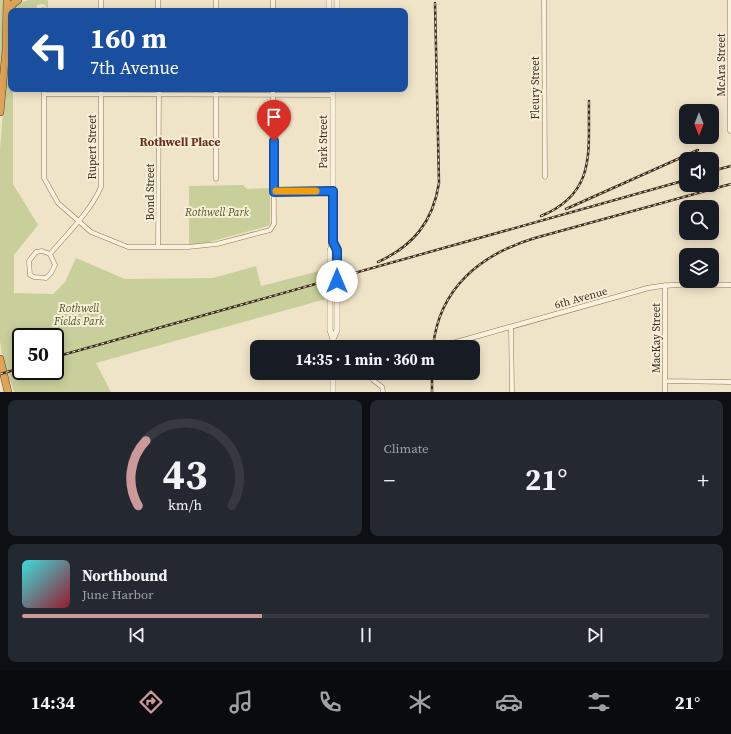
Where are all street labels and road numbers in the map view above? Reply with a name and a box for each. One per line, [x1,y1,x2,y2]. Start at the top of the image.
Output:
street label: McAra Street [714,33,729,97]
street label: Fleury Street [528,56,543,120]
street label: Rupert Street [85,114,100,179]
street label: Park Street [316,115,331,169]
street label: Bond Street [143,163,158,220]
street label: 6th Avenue [553,283,610,313]
street label: MacKay Street [649,303,664,373]

